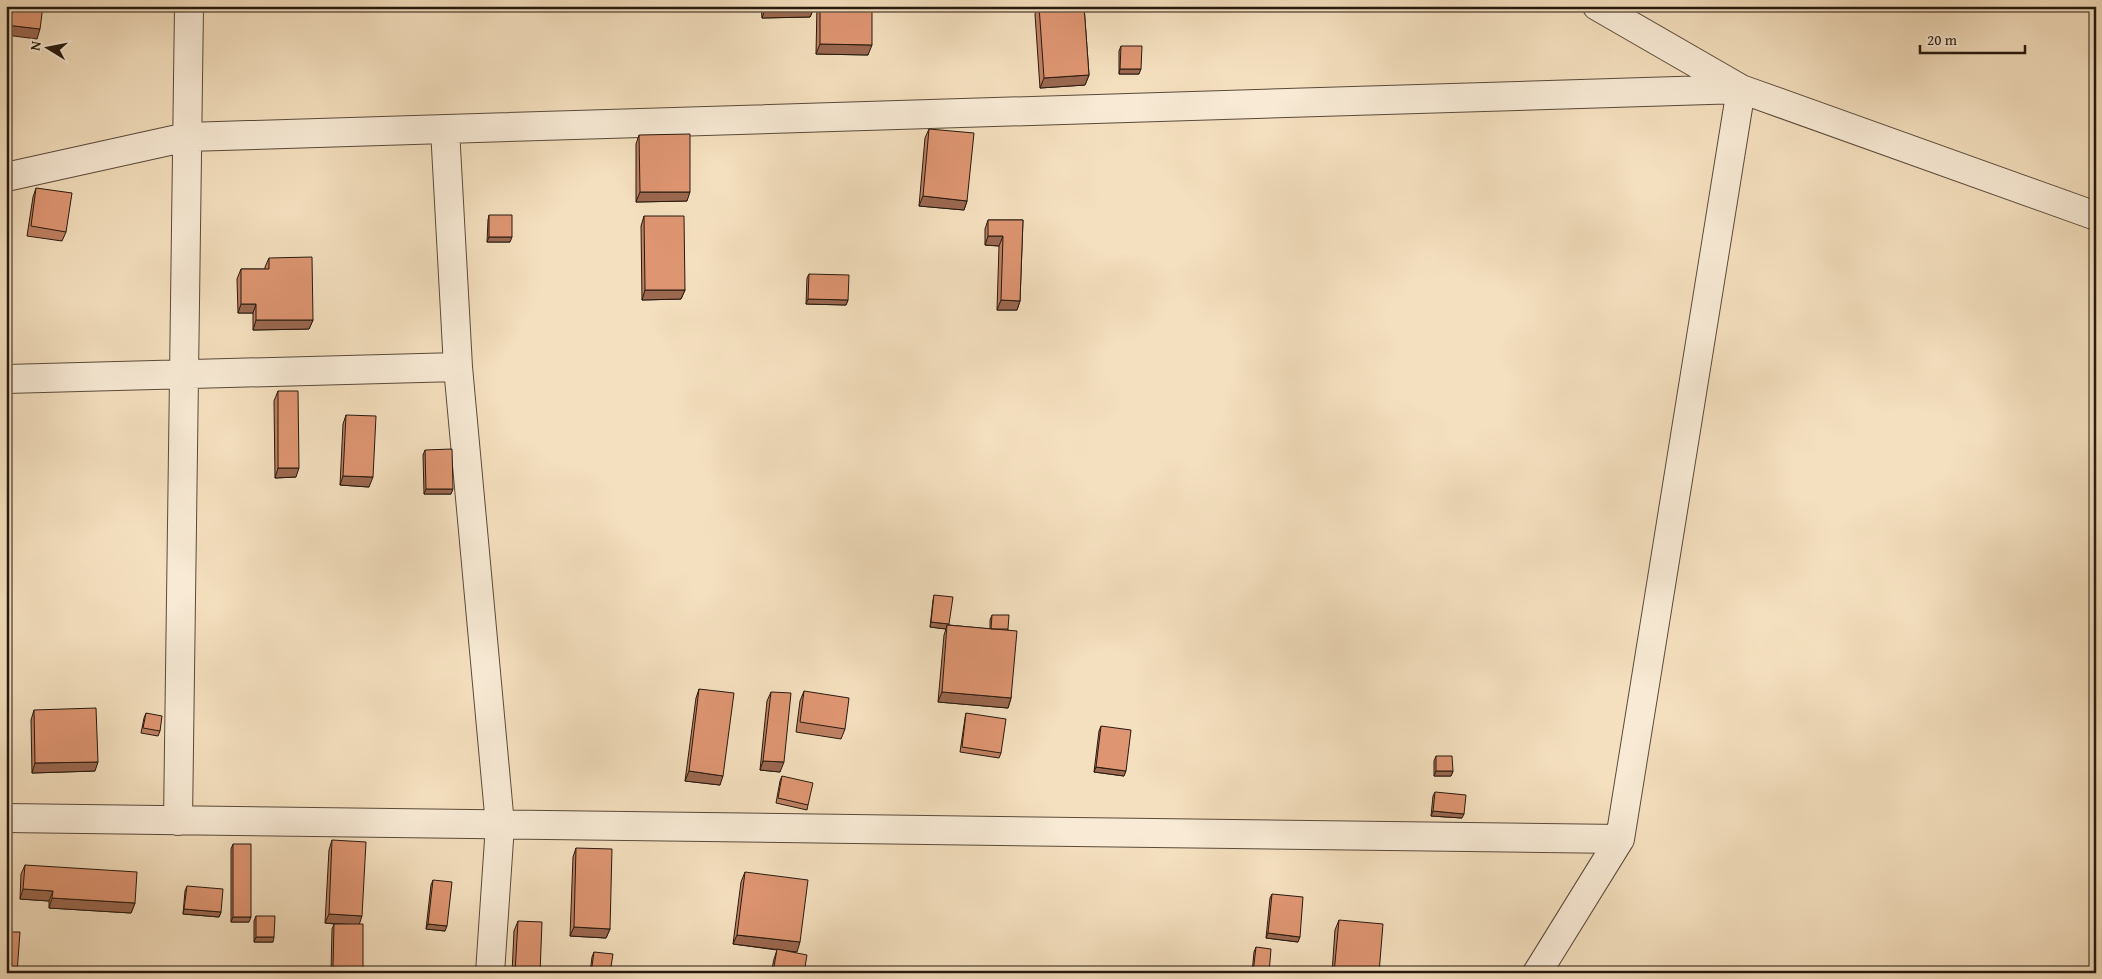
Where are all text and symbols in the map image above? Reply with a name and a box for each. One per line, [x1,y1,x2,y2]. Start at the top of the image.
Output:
north arrow [22,22,72,72]
scale bar [1920,22,2024,54]
text: 20 m [1927,29,1958,50]
text: N [25,39,46,52]

